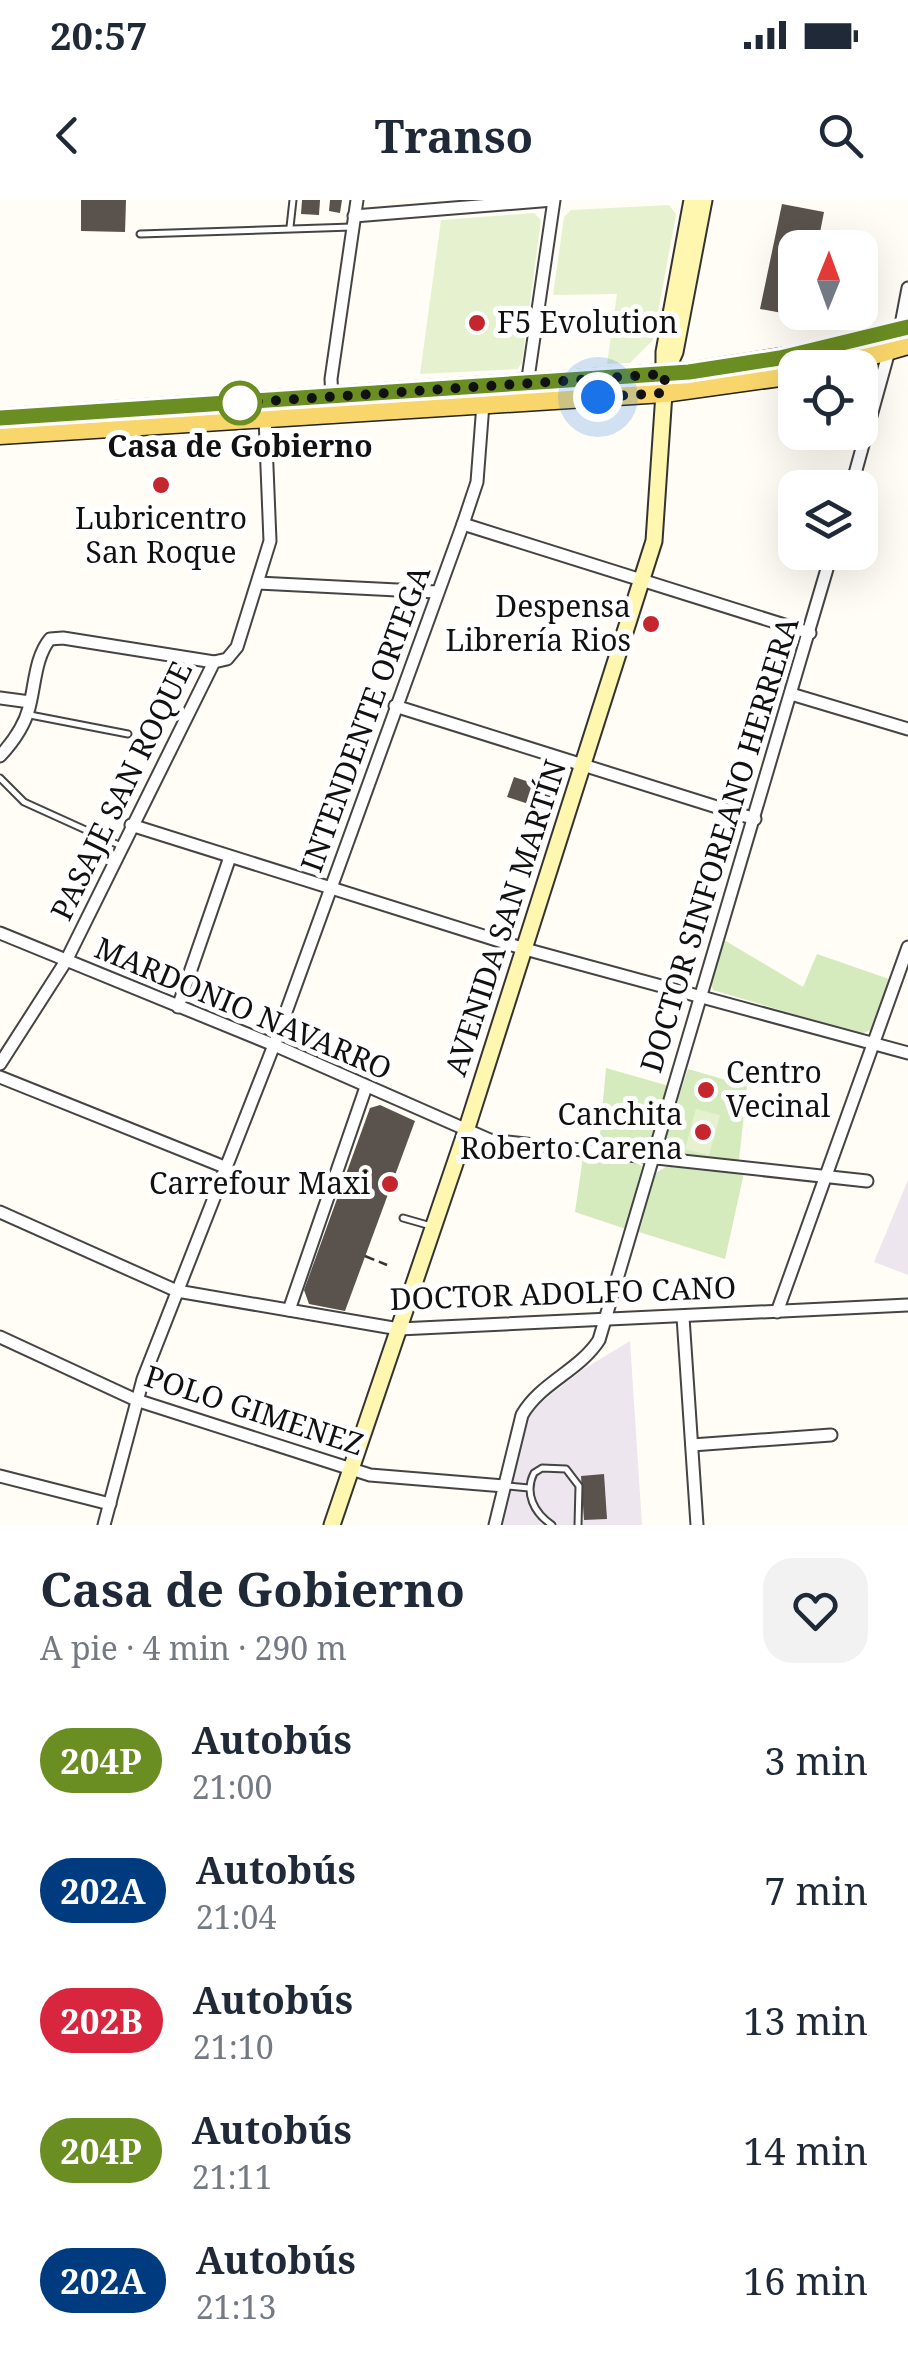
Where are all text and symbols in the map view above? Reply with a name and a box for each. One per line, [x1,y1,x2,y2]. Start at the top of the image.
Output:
text: 20:57 [50,9,147,61]
text: Transo [375,105,533,166]
icon: back [40,108,95,163]
icon: search [813,108,868,163]
north arrow [778,230,878,330]
map controls [778,230,878,570]
place label: F5 Evolution [497,301,678,342]
marker: F5 Evolution [466,312,488,334]
button: locate [778,350,878,450]
your location [573,372,623,422]
marker: Casa de Gobierno [219,382,261,424]
place label: Casa de Gobierno [107,425,373,466]
button: layers [778,470,878,570]
marker: Lubricentro San Roque [150,474,172,496]
place label: Lubricentro San Roque [75,497,247,572]
street label: INTENDENTE ORTEGA [290,559,439,877]
place label: Despensa Librería Rios [446,585,631,660]
street label: DOCTOR SINFOREANO HERRERA [630,611,808,1077]
marker: Despensa Librería Rios [640,613,662,635]
street label: PASAJE SAN ROQUE [40,654,201,927]
street label: AVENIDA SAN MARTÍN [434,754,575,1081]
street label: MARDONIO NAVARRO [89,926,398,1089]
place label: Centro Vecinal [726,1051,830,1126]
marker: Centro Vecinal [695,1079,717,1101]
place label: Canchita Roberto Carena [460,1093,683,1168]
marker: Canchita Roberto Carena [692,1121,714,1143]
place label: Carrefour Maxi [149,1162,370,1203]
marker: Carrefour Maxi [379,1173,401,1195]
street label: DOCTOR ADOLFO CANO [389,1266,737,1319]
street label: POLO GIMENEZ [140,1355,369,1464]
text: Casa de Gobierno [40,1556,465,1621]
button: heart [763,1558,868,1663]
text: A pie · 4 min · 290 m [40,1626,347,1669]
text: Autobús [192,1713,352,1765]
text: 3 min [764,1734,868,1786]
text: 204P [60,1737,142,1784]
text: 21:00 [192,1765,272,1808]
text: Autobús [196,1843,356,1895]
text: 7 min [764,1864,868,1916]
text: 202A [60,1867,146,1914]
text: 21:04 [196,1895,276,1938]
text: Autobús [193,1973,353,2025]
text: 13 min [743,1994,868,2046]
text: 202B [60,1997,143,2044]
text: 21:10 [193,2025,274,2068]
text: Autobús [192,2103,352,2155]
text: 14 min [743,2124,868,2176]
text: 204P [60,2127,142,2174]
text: 21:11 [192,2155,272,2198]
text: Autobús [196,2233,356,2285]
text: 16 min [743,2254,868,2306]
text: 202A [60,2257,146,2304]
text: 21:13 [196,2285,276,2328]

